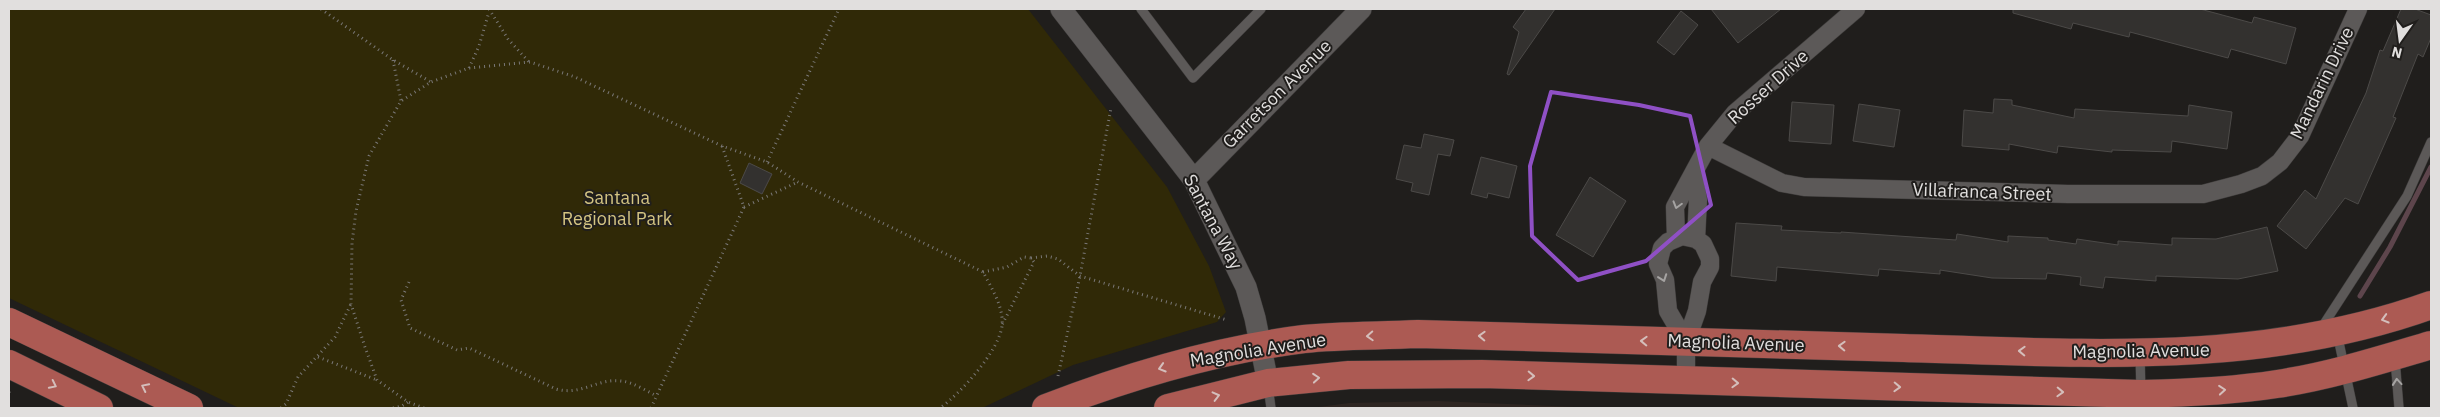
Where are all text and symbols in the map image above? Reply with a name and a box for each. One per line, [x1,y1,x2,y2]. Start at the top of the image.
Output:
north arrow [2375,15,2425,65]
street label: Mandarin Drive [2285,23,2359,143]
street label: Garretson Avenue [1217,34,1336,153]
text: N [2390,43,2404,63]
street label: Rosser Drive [1722,44,1813,129]
street label: Santana Way [1179,170,1248,273]
street label: Villafranca Street [1912,178,2052,205]
park label: Santana Regional Park [562,186,673,230]
one-way arrow [1673,200,1683,209]
one-way arrow [1657,273,1667,282]
one-way arrow [2381,314,2389,324]
street label: Magnolia Avenue [1188,327,1328,372]
street label: Magnolia Avenue [1667,329,1805,356]
one-way arrow [1477,330,1485,341]
one-way arrow [1365,331,1373,342]
one-way arrow [1640,335,1648,346]
street label: Magnolia Avenue [2072,338,2210,363]
one-way arrow [1837,341,1845,351]
one-way arrow [2017,346,2025,356]
one-way arrow [1158,362,1166,372]
one-way arrow [1528,371,1536,381]
one-way arrow [1313,372,1321,383]
one-way arrow [1731,377,1739,388]
one-way arrow [2392,378,2403,386]
one-way arrow [47,379,56,389]
one-way arrow [1894,382,1902,392]
one-way arrow [141,383,150,393]
one-way arrow [2218,385,2226,396]
one-way arrow [2056,387,2064,397]
one-way arrow [1211,392,1219,402]

